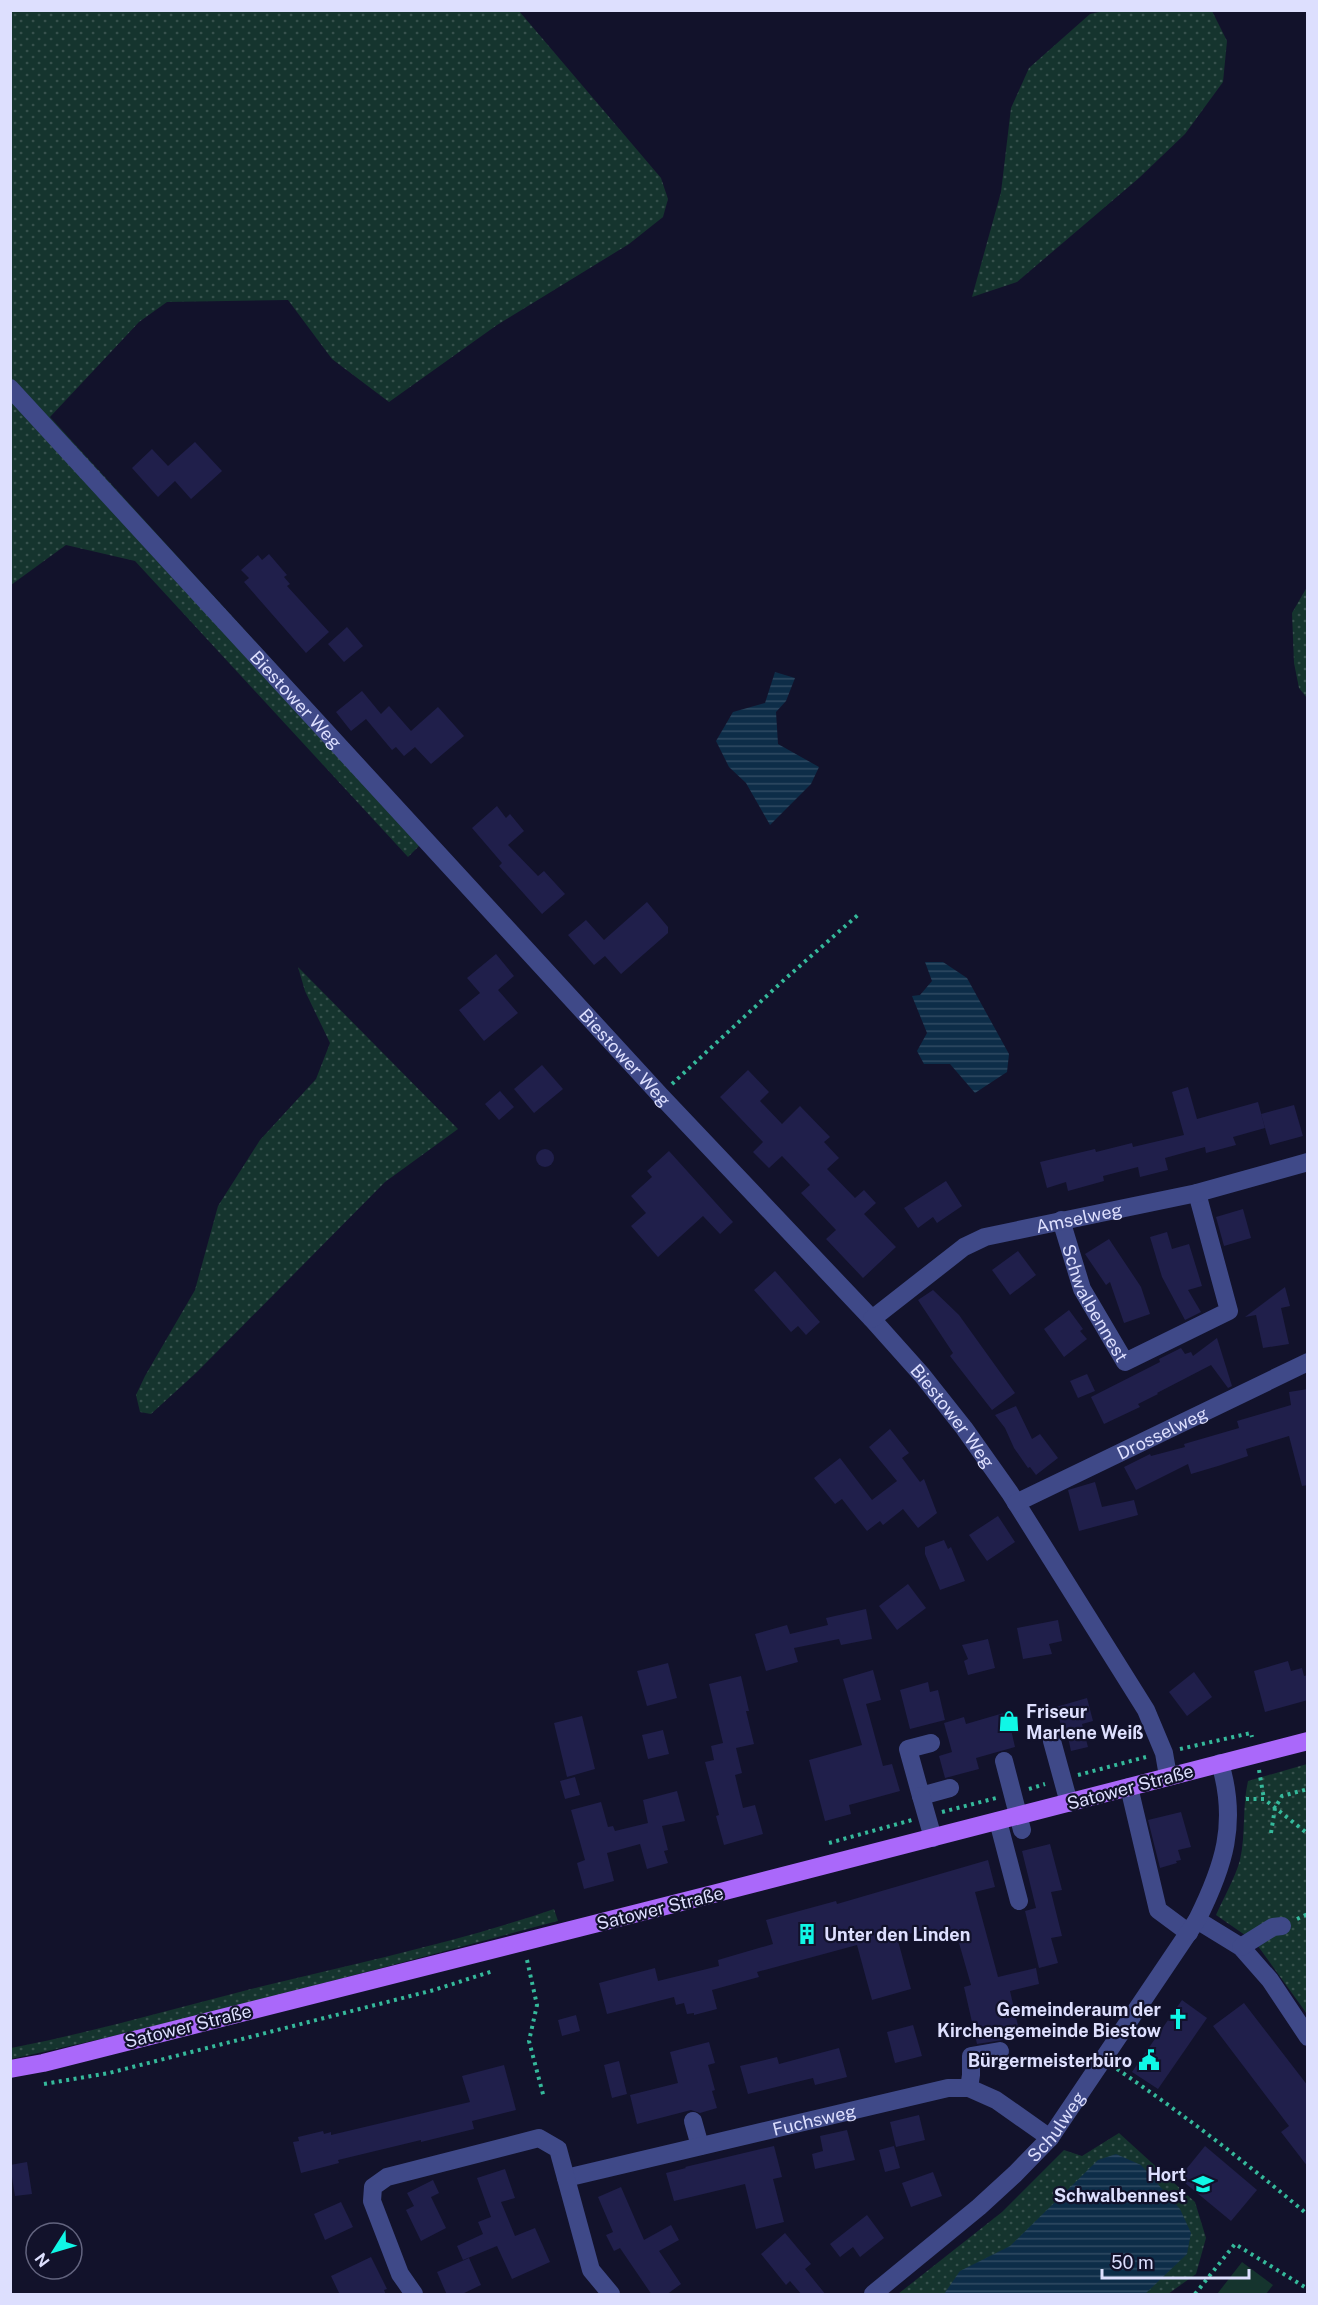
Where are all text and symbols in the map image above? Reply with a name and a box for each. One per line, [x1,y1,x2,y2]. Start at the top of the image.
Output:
street label: Biestower Weg [246,646,346,753]
street label: Biestower Weg [575,1004,675,1110]
street label: Amselweg [1034,1198,1124,1237]
street label: Schwalbennest [1058,1241,1133,1365]
street label: Biestower Weg [907,1359,999,1472]
street label: Drosselweg [1113,1402,1211,1463]
place label: Friseur Marlene Weiß [1026,1701,1144,1743]
shop icon: Friseur Marlene Weiß [997,1709,1021,1733]
street label: Satower Straße [1064,1760,1196,1814]
street label: Satower Straße [594,1882,726,1934]
building icon: Unter den Linden [795,1922,819,1946]
place label: Unter den Linden [824,1924,970,1945]
place label: Gemeinderaum der Kirchengemeinde Biestow [937,1999,1162,2041]
street label: Satower Straße [122,2000,254,2052]
church icon: Gemeinderaum der Kirchengemeinde Biestow [1166,2007,1190,2031]
public building icon: Bürgermeisterbüro [1137,2048,1161,2072]
place label: Bürgermeisterbüro [968,2050,1132,2071]
street label: Schulweg [1022,2087,1089,2166]
street label: Fuchsweg [770,2100,858,2140]
place label: Hort Schwalbennest [1054,2164,1186,2206]
school or university icon: Hort Schwalbennest [1191,2172,1215,2196]
north arrow [24,2221,84,2281]
scale bar [1102,2242,1249,2280]
text: N [31,2249,54,2270]
text: 50 m [1111,2252,1154,2273]

